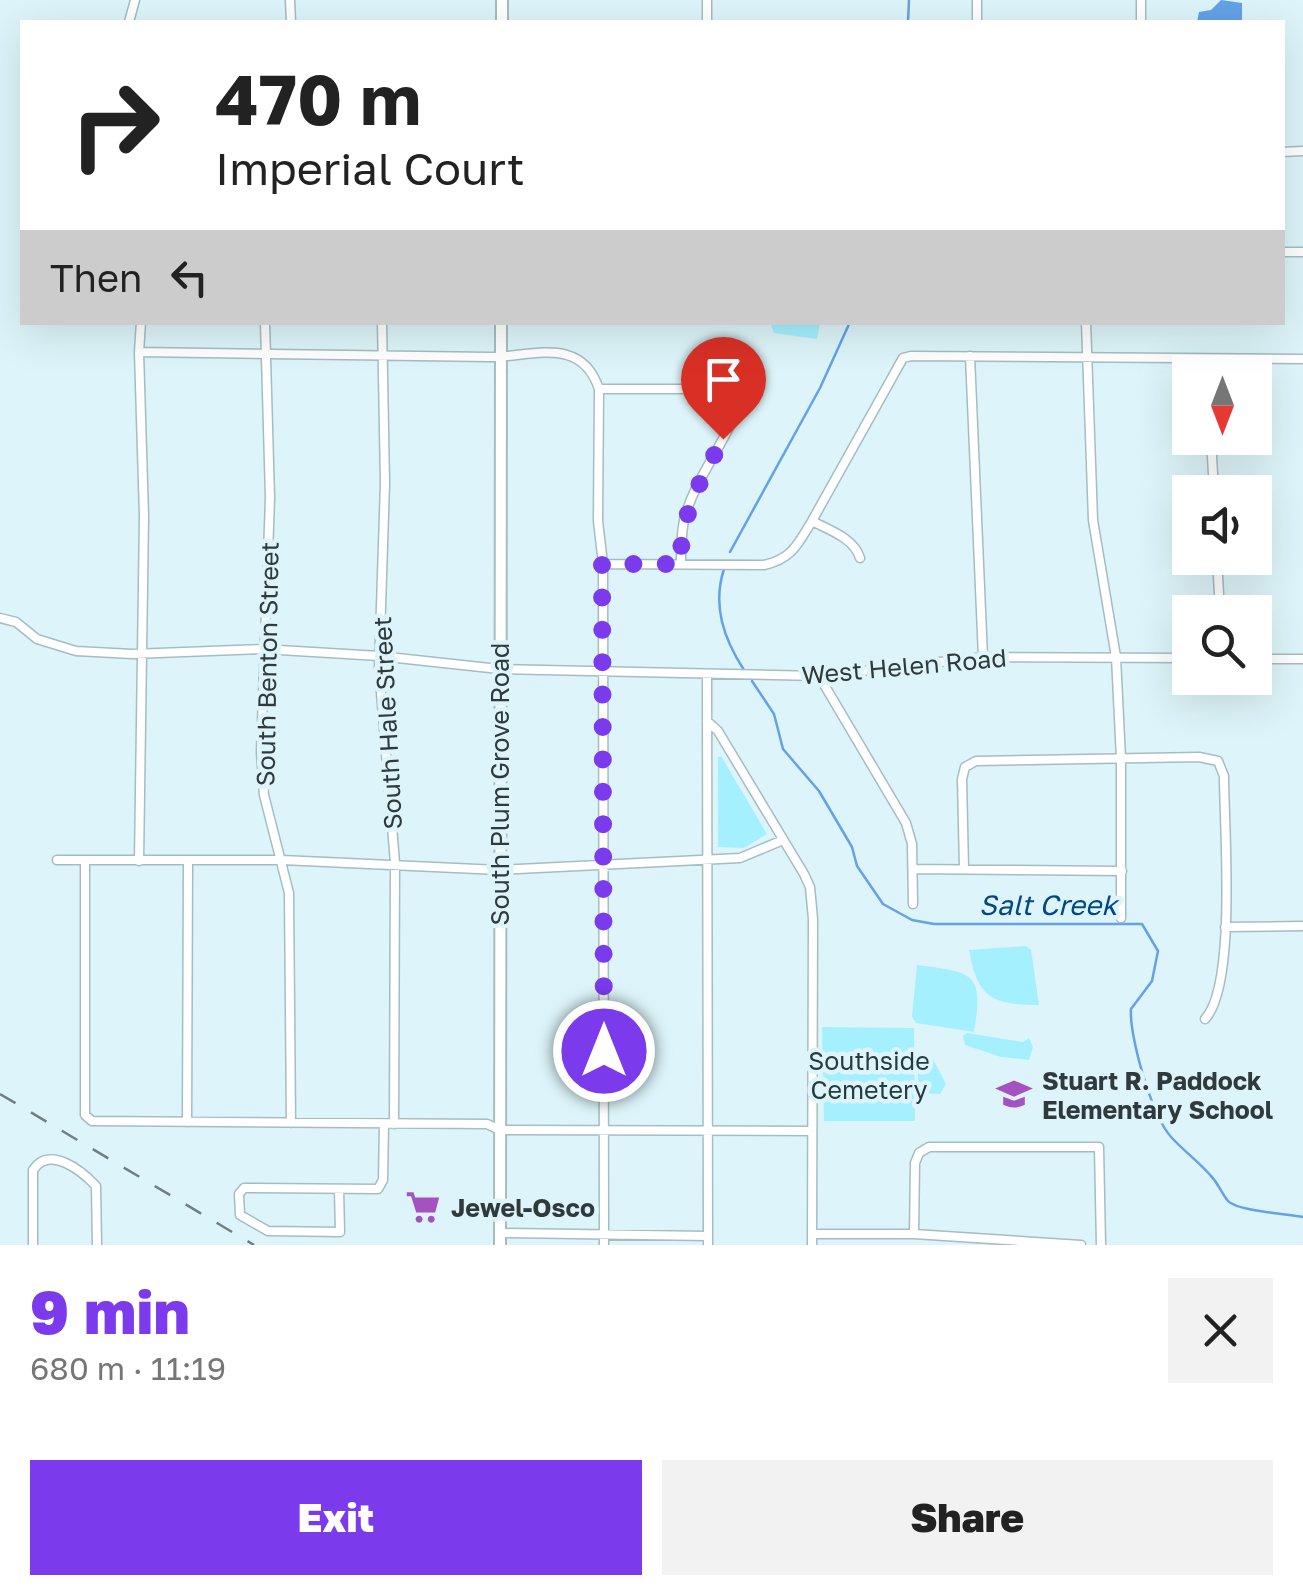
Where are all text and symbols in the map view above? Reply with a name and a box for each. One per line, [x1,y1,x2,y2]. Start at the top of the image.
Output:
text: 470 m [215,56,421,140]
icon: right [50,60,180,190]
text: Imperial Court [215,141,525,195]
icon: left [162,250,217,305]
text: Then [50,255,142,300]
pin [681,337,766,440]
icon: arrive [696,352,751,407]
north arrow [1172,355,1272,455]
map controls [1172,355,1272,695]
button: sound [1172,475,1272,575]
street label: South Benton Street [249,541,285,787]
button: search [1172,595,1272,695]
street label: South Hale Street [366,616,408,830]
street label: West Helen Road [800,642,1008,690]
street label: South Plum Grove Road [484,643,515,925]
water label: Salt Creek [979,888,1120,921]
position arrow [552,999,656,1103]
park label: Southside Cemetery [808,1045,930,1105]
place label: Stuart R. Paddock Elementary School [1042,1065,1273,1125]
school or university icon: Stuart R. Paddock Elementary School [995,1075,1033,1113]
supermarket icon: Jewel-Osco [404,1188,442,1226]
place label: Jewel-Osco [451,1192,595,1223]
text: 9 min [30,1275,190,1347]
button: close [1168,1278,1273,1383]
text: 680 m · 11:19 [30,1349,226,1387]
button: Exit [30,1460,642,1575]
button: Share [662,1460,1273,1575]

